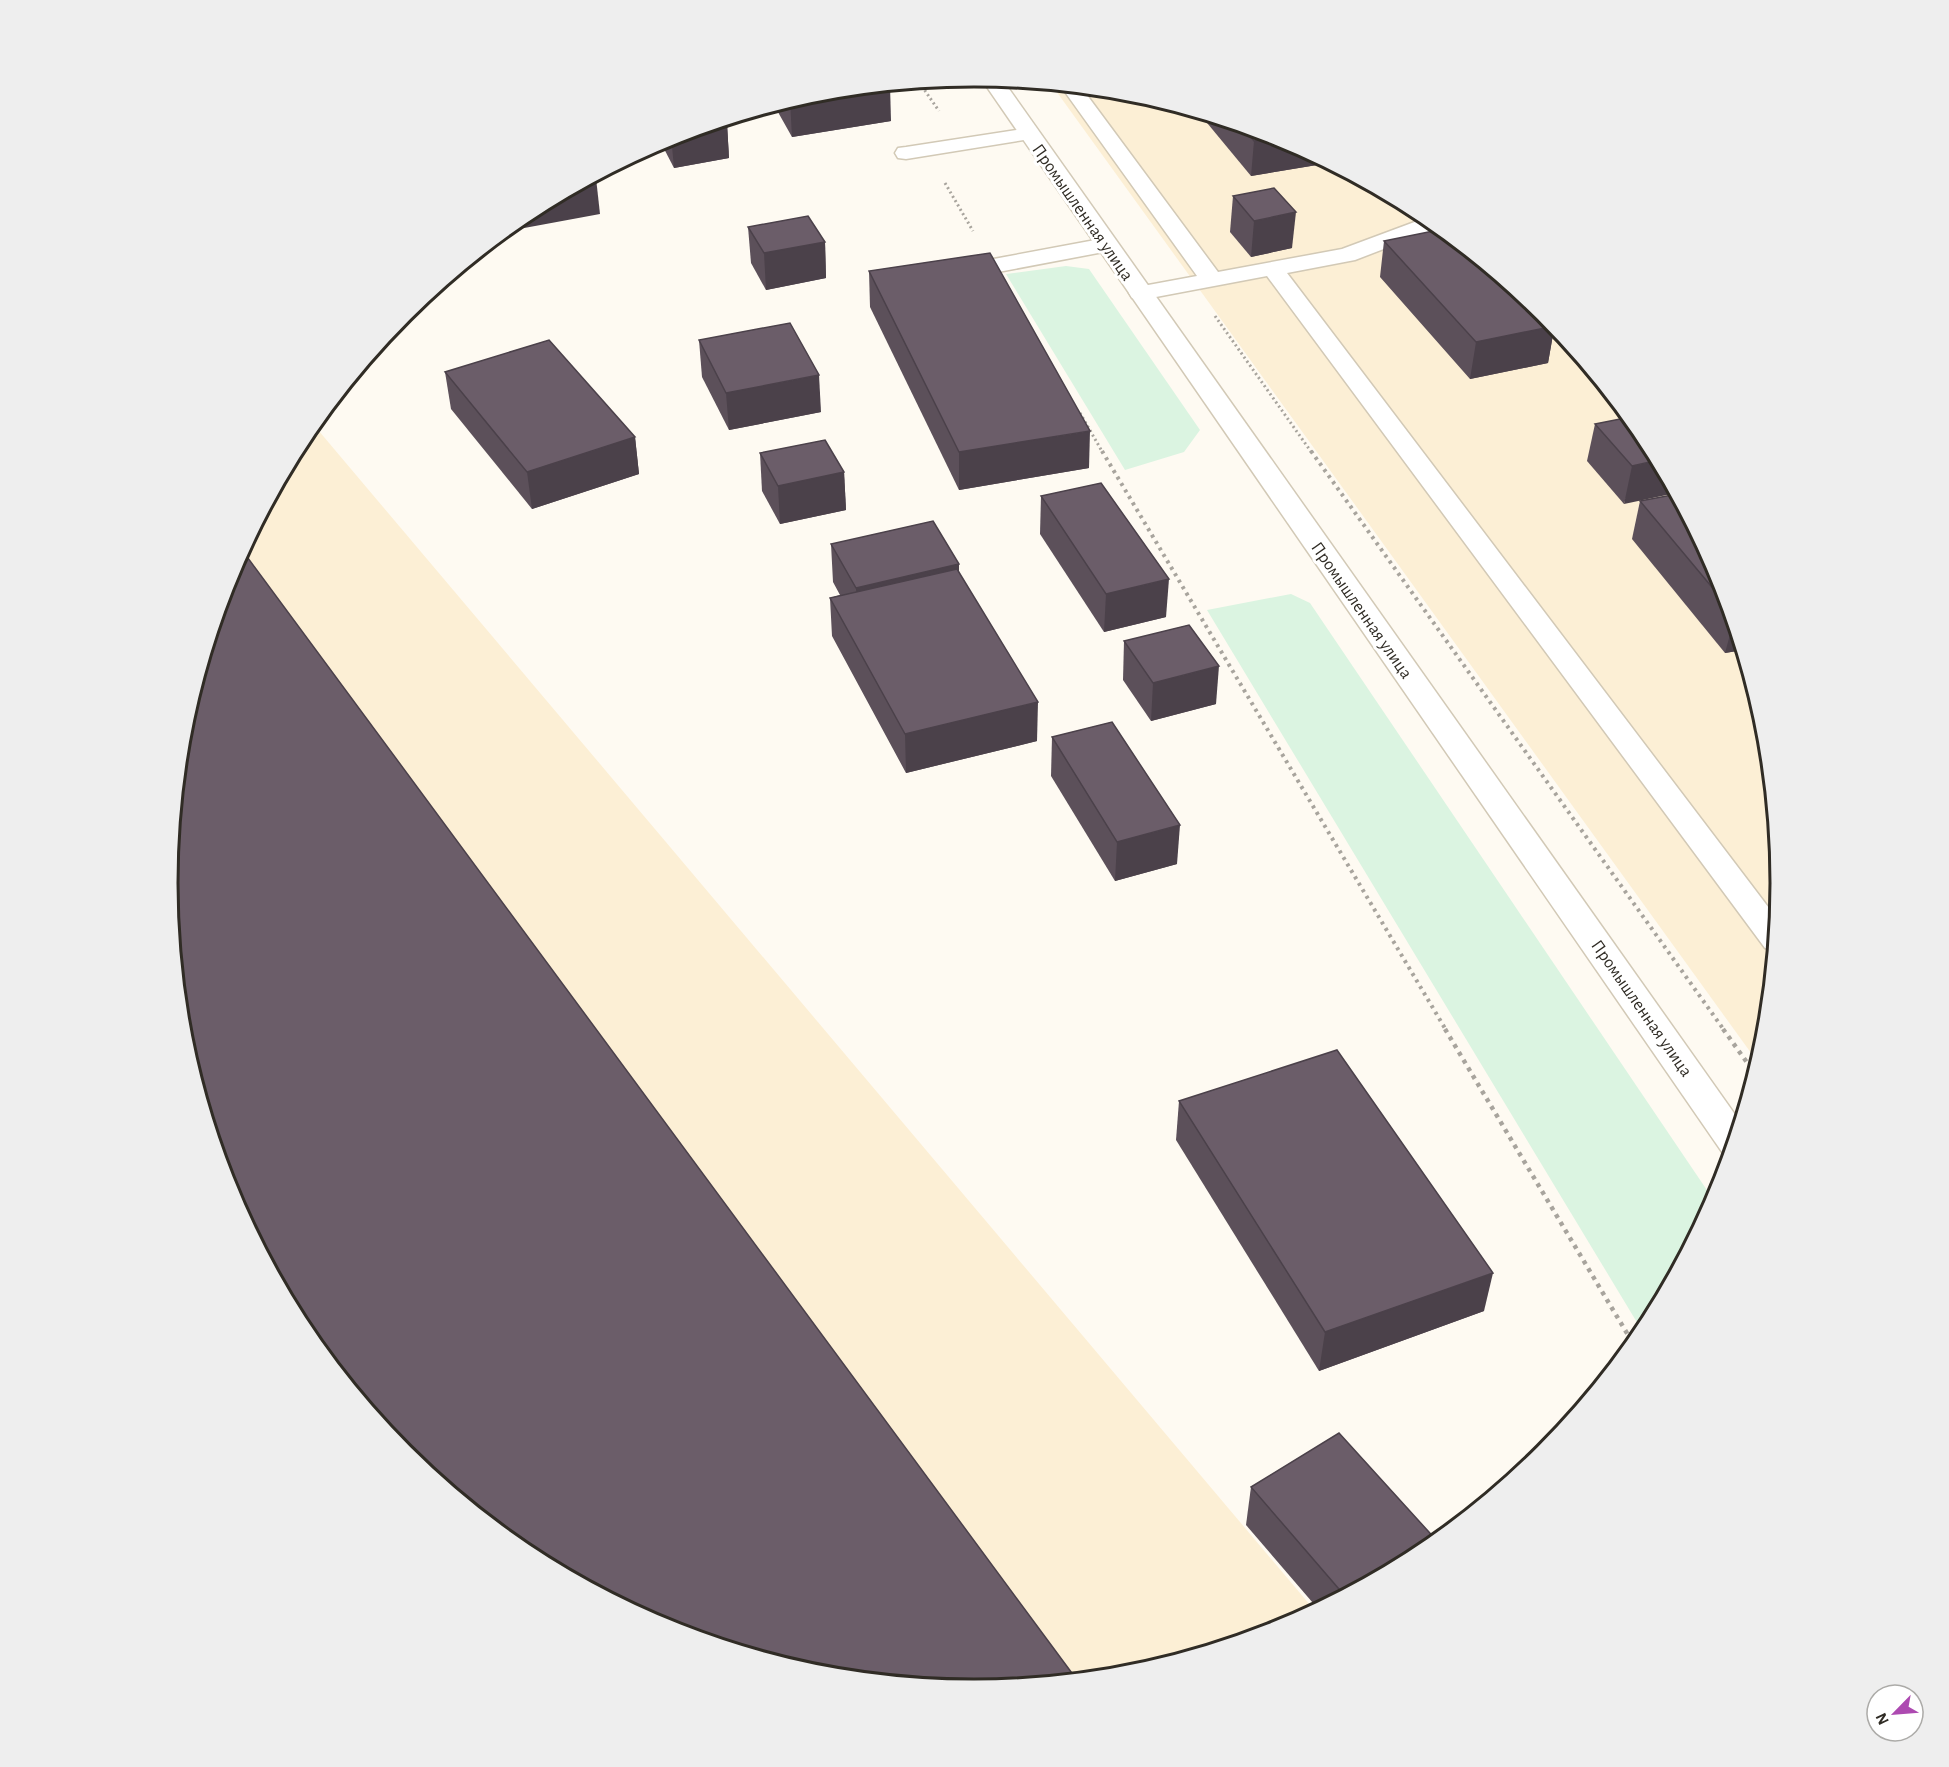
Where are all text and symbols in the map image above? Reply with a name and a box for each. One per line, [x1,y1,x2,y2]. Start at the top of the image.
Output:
street label: Промышленная улица [1028,141,1136,284]
street label: Промышленная улица [1307,539,1415,682]
street label: Промышленная улица [1587,937,1695,1080]
north arrow [1865,1683,1925,1743]
text: N [1873,1710,1892,1727]

